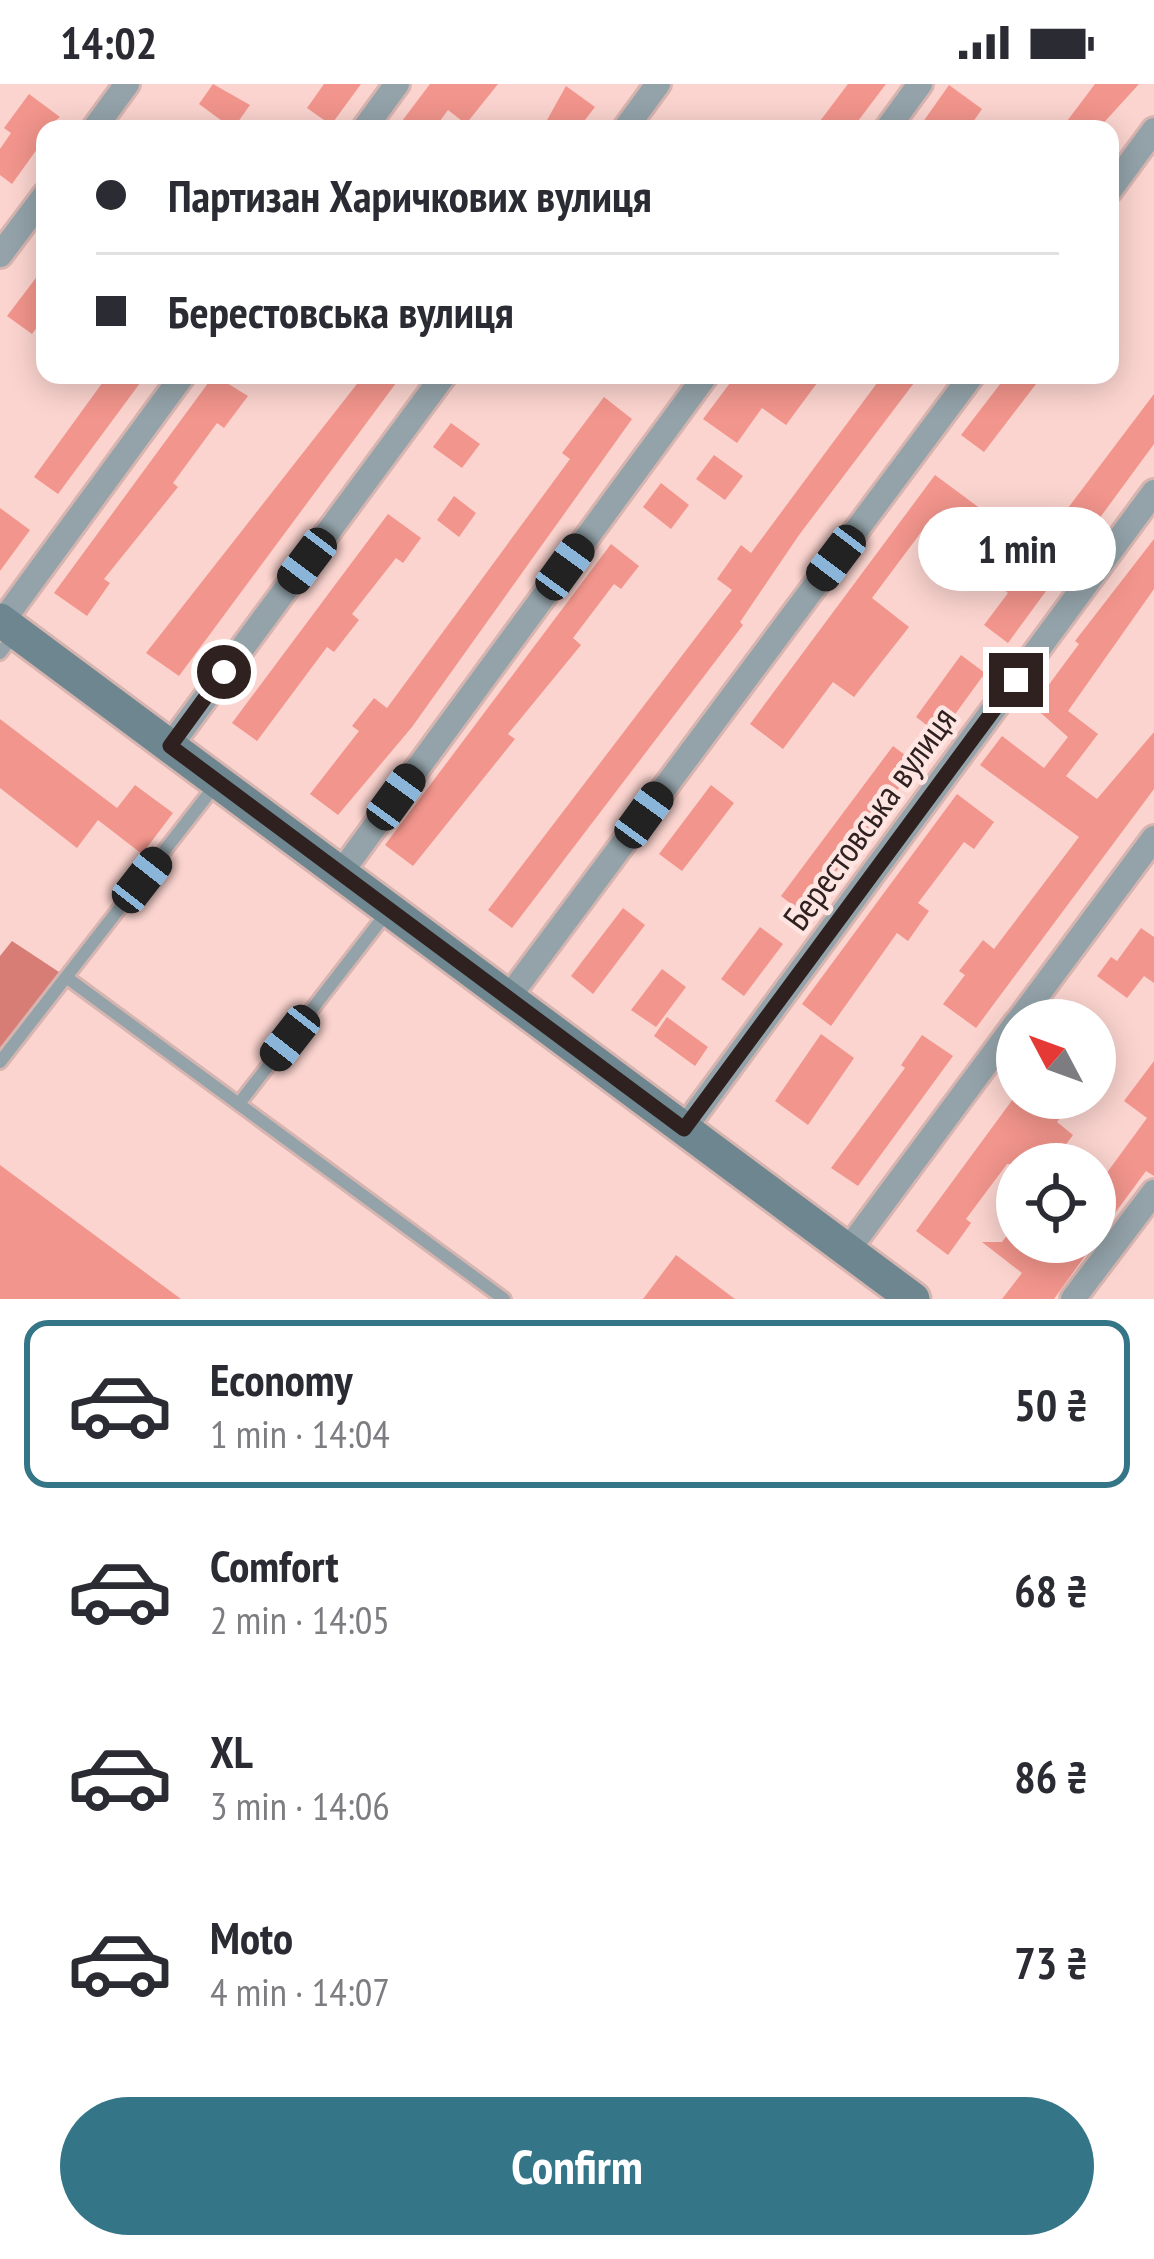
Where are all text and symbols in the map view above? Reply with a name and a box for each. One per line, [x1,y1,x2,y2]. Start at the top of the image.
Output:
text: 14:02 [60,13,157,71]
text: Партизан Харичкових вулиця [168,166,652,224]
text: Берестовська вулиця [168,282,514,340]
callout: 1 min [917,506,1115,590]
car [800,518,872,598]
car [271,521,343,601]
text: 1 min [978,523,1056,574]
car [529,527,601,607]
route start [197,645,251,699]
route end [989,653,1043,707]
street label: Берестовська вулиця [772,697,966,939]
car [360,757,432,837]
car [608,775,680,855]
car [106,841,178,919]
car [254,999,326,1077]
north arrow [996,999,1116,1119]
map controls [996,999,1116,1263]
button: locate [996,1143,1116,1263]
icon: car [66,1350,174,1458]
text: Economy [210,1350,353,1408]
text: 50 ₴ [1014,1375,1088,1433]
text: 1 min · 14:04 [210,1408,390,1459]
icon: car [66,1536,174,1644]
text: Comfort [210,1536,339,1594]
text: 68 ₴ [1014,1561,1088,1619]
text: 2 min · 14:05 [210,1594,390,1645]
icon: car [66,1722,174,1830]
text: XL [210,1722,253,1780]
text: 86 ₴ [1014,1747,1088,1805]
text: 3 min · 14:06 [210,1780,390,1831]
icon: car [66,1908,174,2016]
text: Moto [210,1908,293,1966]
text: 73 ₴ [1014,1933,1088,1991]
text: 4 min · 14:07 [210,1966,390,2017]
button: Confirm [60,2097,1094,2235]

